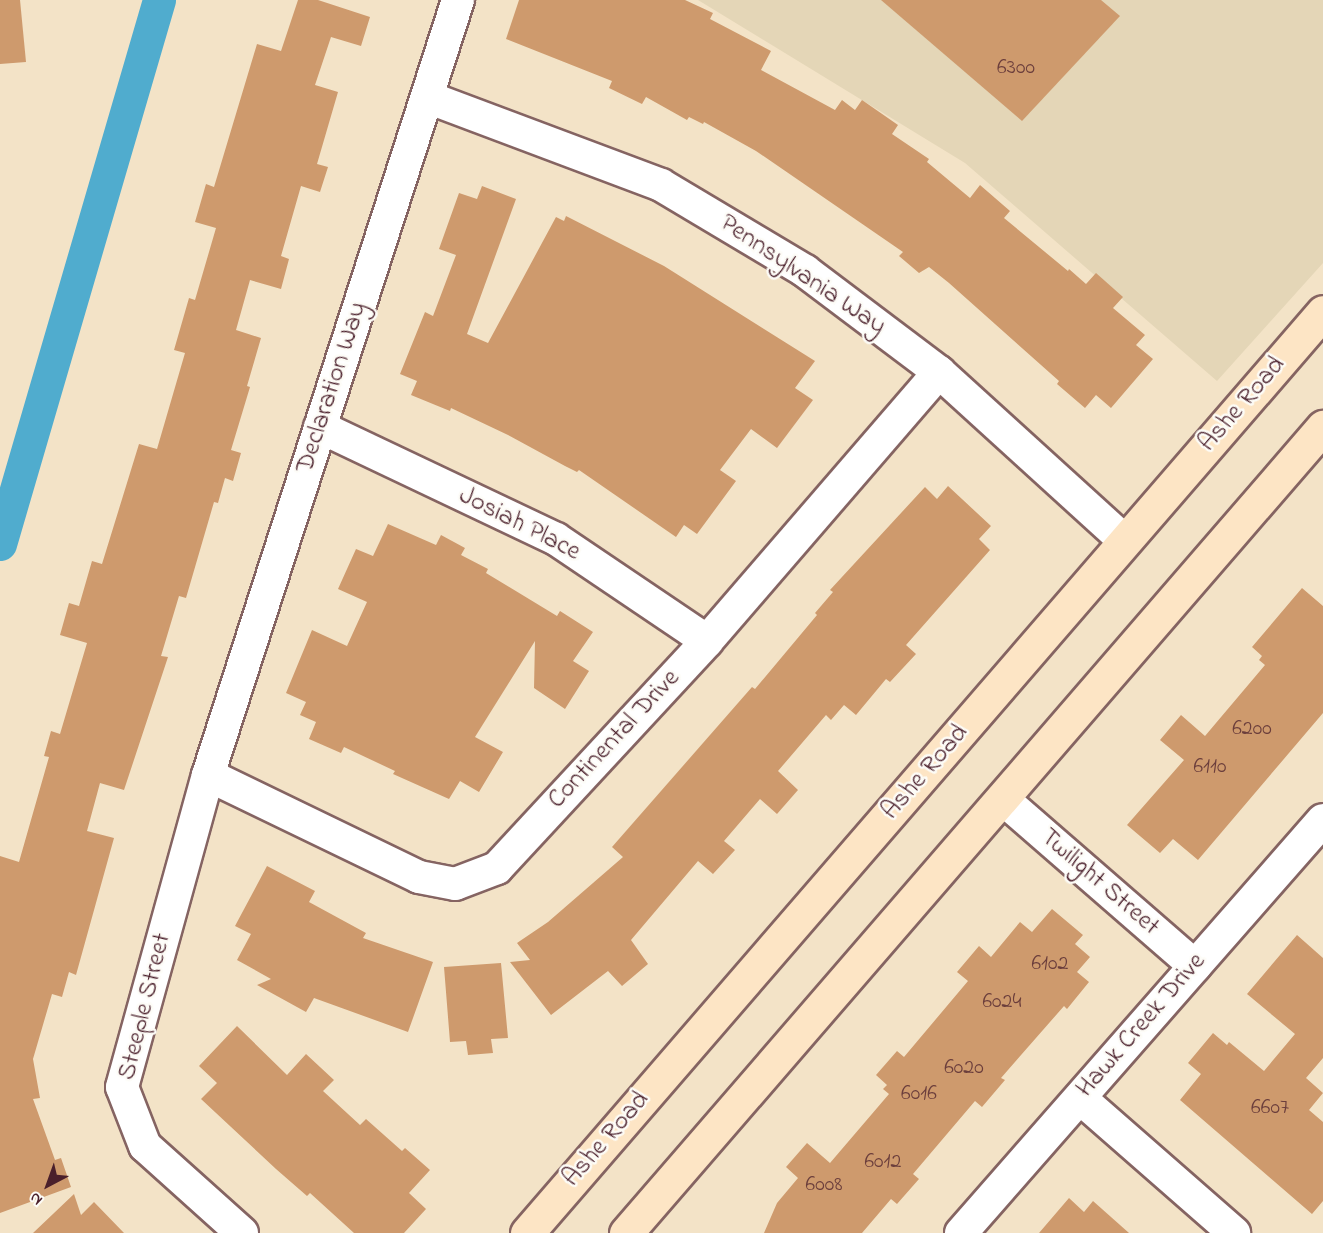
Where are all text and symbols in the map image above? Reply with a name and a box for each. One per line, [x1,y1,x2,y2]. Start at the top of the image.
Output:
house number: 6300 [997,56,1035,82]
street label: Pennsylvania Way [713,209,891,343]
street label: Declaration Way [291,299,375,477]
street label: Ashe Road [1193,351,1293,459]
street label: Josiah Place [453,481,585,569]
street label: Continental Drive [542,664,688,816]
house number: 6200 [1232,717,1272,743]
street label: Ashe Road [876,719,976,827]
house number: 6110 [1193,755,1227,781]
street label: Twilight Street [1033,823,1165,943]
street label: Steeple Street [113,930,179,1084]
street label: Hawk Creek Drive [1071,947,1213,1105]
house number: 6102 [1031,952,1069,978]
house number: 6024 [982,990,1022,1016]
house number: 6020 [944,1056,984,1082]
house number: 6016 [901,1082,937,1108]
street label: Ashe Road [557,1086,657,1194]
house number: 6607 [1251,1096,1289,1122]
house number: 6012 [864,1150,902,1176]
north arrow [18,1155,78,1215]
house number: 6008 [806,1173,842,1199]
text: N [24,1186,48,1211]

